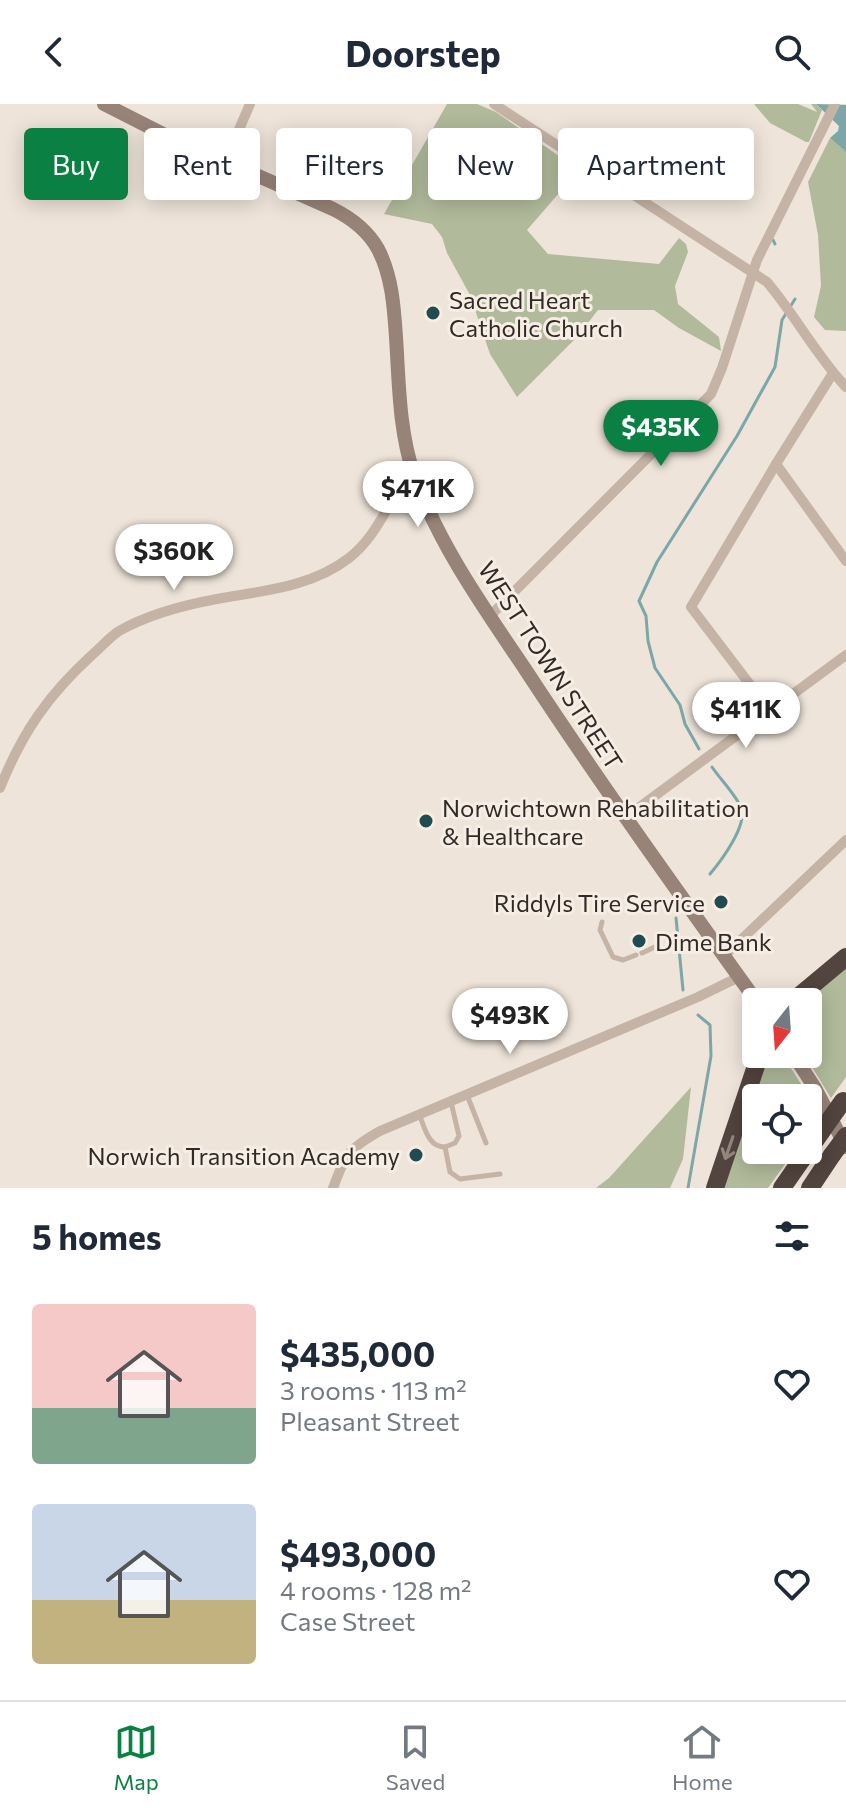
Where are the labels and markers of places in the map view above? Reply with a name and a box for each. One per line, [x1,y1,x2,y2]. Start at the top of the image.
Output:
place label: Sacred Heart Catholic Church [449,285,623,342]
marker: Sacred Heart Catholic Church [424,304,442,322]
pin: $435K [605,400,717,468]
pin: $471K [362,461,474,529]
pin: $360K [118,524,230,592]
pin: $411K [690,682,802,750]
place label: Norwichtown Rehabilitation & Healthcare [442,793,750,850]
marker: Norwichtown Rehabilitation & Healthcare [417,812,435,830]
place label: Riddyls Tire Service [494,888,705,917]
marker: Riddyls Tire Service [712,893,730,911]
place label: Dime Bank [655,927,772,956]
marker: Dime Bank [630,932,648,950]
pin: $493K [454,988,566,1056]
place label: Norwich Transition Academy [88,1141,400,1170]
marker: Norwich Transition Academy [407,1146,425,1164]

